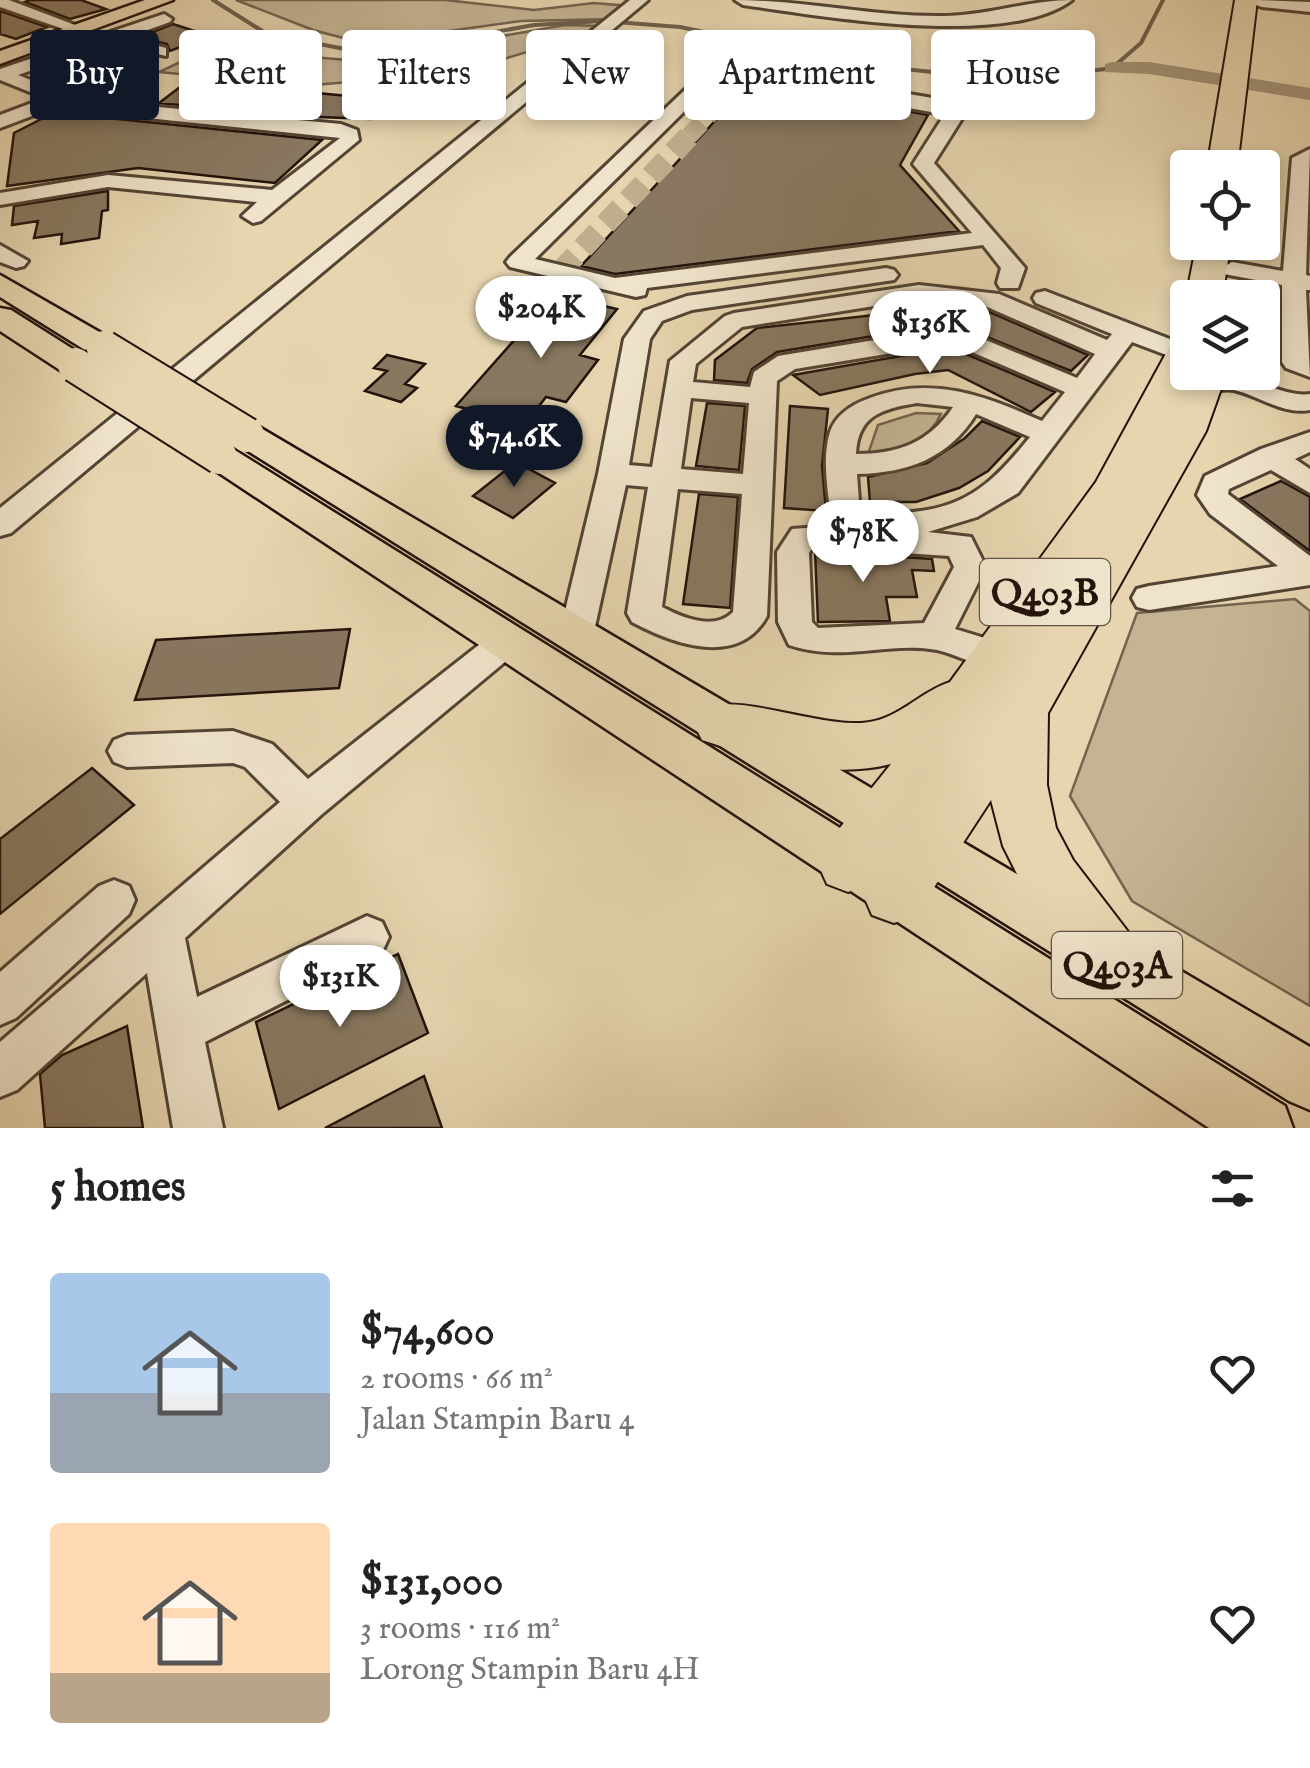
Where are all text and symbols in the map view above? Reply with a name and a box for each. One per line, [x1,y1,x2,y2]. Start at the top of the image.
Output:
chip: Buy [30,30,159,120]
chip: Rent [179,30,322,120]
chip: Filters [342,30,506,120]
chip: New [526,30,664,120]
chip: Apartment [684,30,911,120]
chip: House [931,30,1095,120]
map controls [1170,150,1280,390]
button: locate [1170,150,1280,260]
pin: $204K [471,276,611,361]
button: layers [1170,280,1280,390]
text: $204K [497,288,585,329]
pin: $136K [860,291,1000,376]
text: $136K [891,303,969,344]
pin: $74.6K [433,405,595,490]
text: $74.6K [468,417,560,458]
pin: $78K [804,500,922,585]
text: $78K [829,512,897,553]
road number: Q403B [980,559,1110,625]
road number: Q403A [1052,932,1182,998]
pin: $131K [270,945,410,1030]
text: $131K [302,957,378,998]
icon: filters [1205,1161,1260,1216]
text: 5 homes [50,1162,186,1215]
text: $74,600 [360,1306,495,1359]
icon: home [130,1313,250,1433]
icon: heart [1205,1346,1260,1401]
text: 2 rooms · 66 m² [360,1359,553,1400]
text: Jalan Stampin Baru 4 [360,1400,634,1441]
text: $131,000 [360,1556,503,1609]
icon: home [130,1563,250,1683]
icon: heart [1205,1596,1260,1651]
text: 3 rooms · 116 m² [360,1609,560,1650]
text: Lorong Stampin Baru 4H [360,1650,700,1691]

